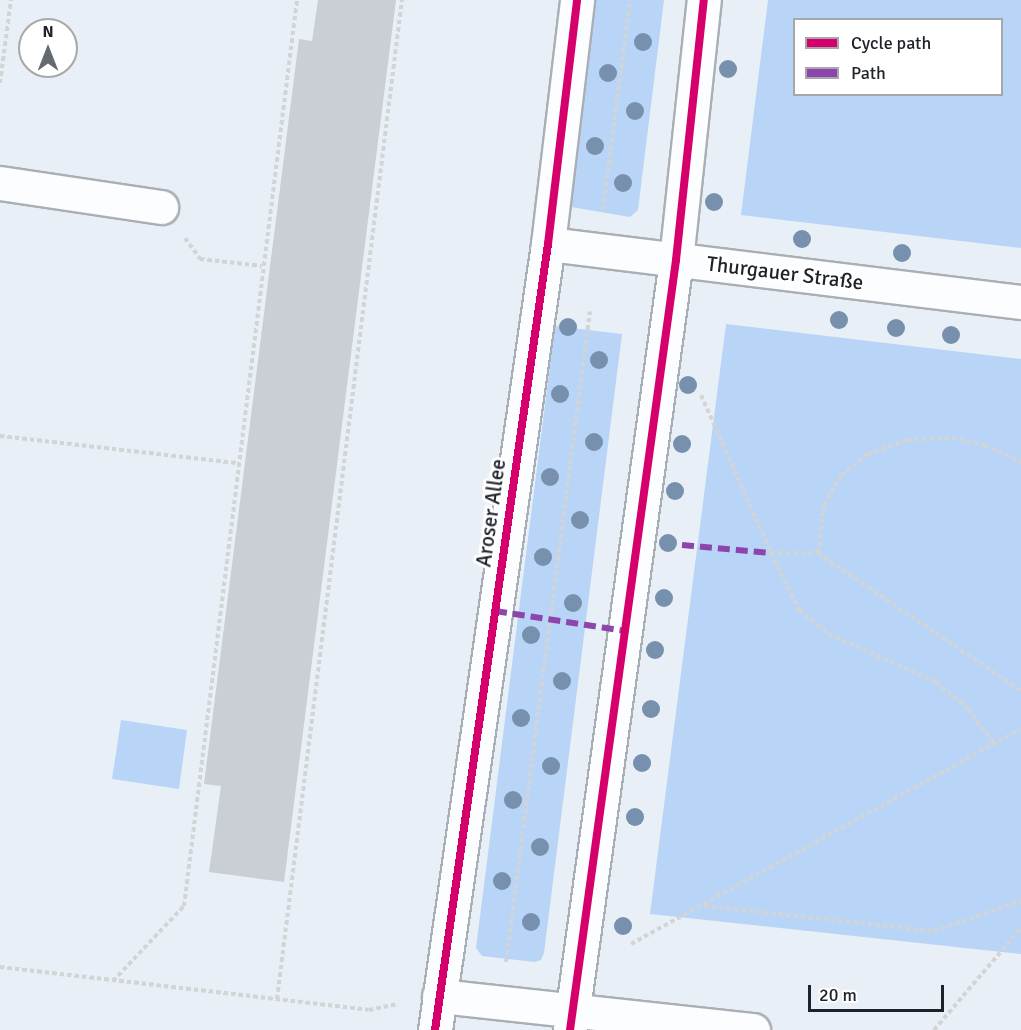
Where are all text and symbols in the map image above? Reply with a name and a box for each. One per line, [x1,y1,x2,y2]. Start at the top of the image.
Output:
north arrow [18,18,78,78]
legend [793,18,1003,96]
text: N [42,22,54,42]
text: Cycle path [851,32,931,54]
text: Path [851,62,886,84]
street label: Thurgauer Straße [705,251,865,295]
street label: Aroser Allee [471,457,511,569]
scale bar [811,973,948,1011]
text: 20 m [819,984,857,1006]

